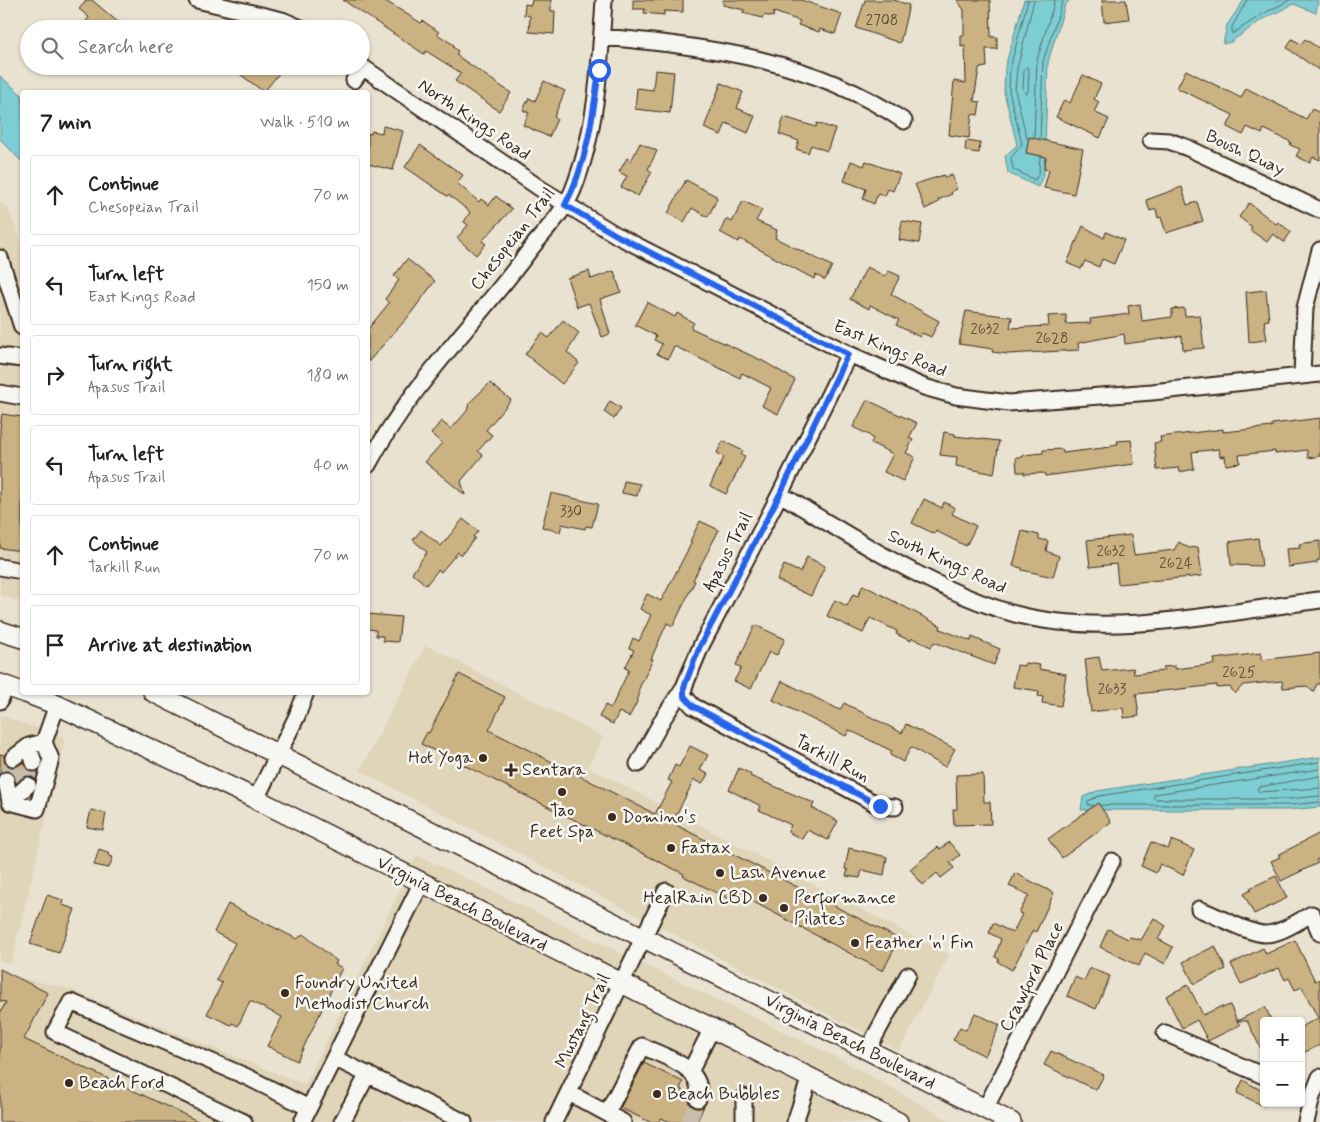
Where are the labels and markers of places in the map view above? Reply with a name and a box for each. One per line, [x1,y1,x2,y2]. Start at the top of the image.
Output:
place label: Hot Yoga [408,746,473,770]
marker: Hot Yoga [477,752,489,764]
place label: Sentara [522,758,586,782]
marker: Sentara [504,763,518,777]
marker: Tao Feet Spa [556,786,568,798]
place label: Tao Feet Spa [530,799,594,844]
place label: Domino's [622,805,696,829]
marker: Domino's [606,811,618,823]
place label: Fastax [681,836,731,860]
marker: Fastax [665,842,677,854]
place label: Lash Avenue [730,861,827,885]
marker: Lash Avenue [714,867,726,879]
place label: HealRain CBD [643,886,753,910]
place label: Performance Pilates [794,886,896,931]
marker: HealRain CBD [757,892,769,904]
marker: Performance Pilates [778,902,790,914]
place label: Feather 'n' Fin [865,931,974,955]
marker: Feather 'n' Fin [849,937,861,949]
place label: Foundry United Methodist Church [295,971,429,1016]
marker: Foundry United Methodist Church [279,987,291,999]
place label: Beach Ford [79,1071,164,1095]
marker: Beach Ford [63,1077,75,1089]
place label: Beach Bubbles [667,1082,780,1106]
marker: Beach Bubbles [651,1088,663,1100]

